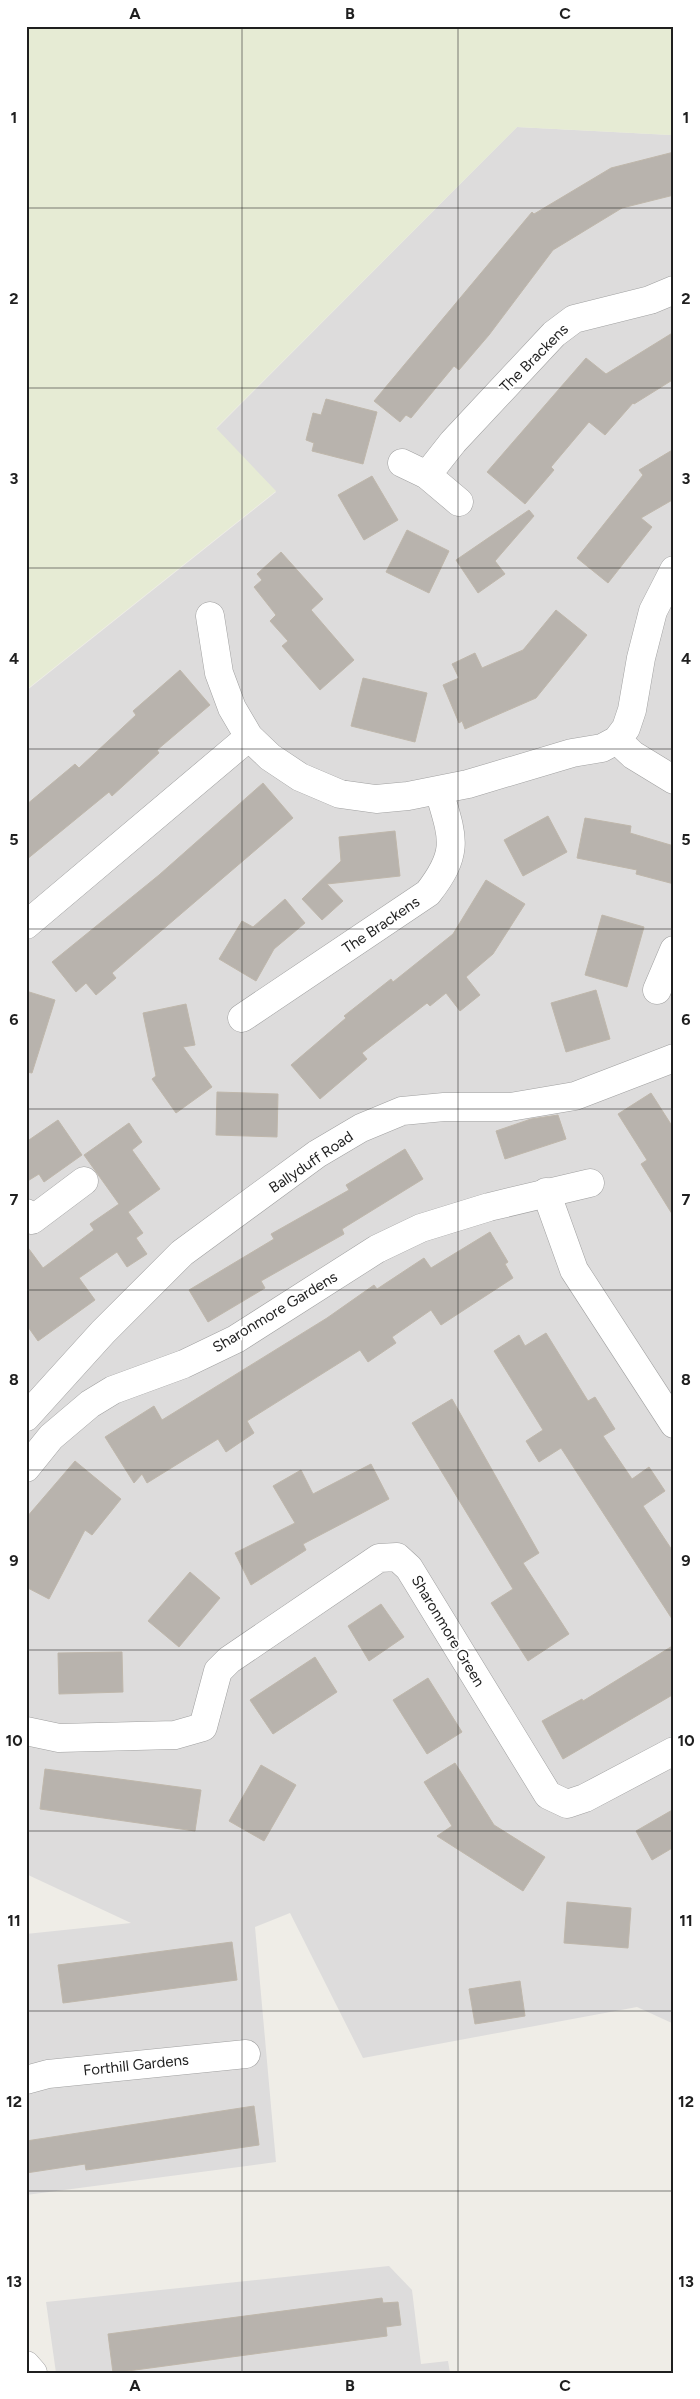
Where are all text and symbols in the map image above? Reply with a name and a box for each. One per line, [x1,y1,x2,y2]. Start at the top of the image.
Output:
text: A [129,4,141,23]
text: B [345,4,355,23]
text: C [559,4,571,23]
text: 1 [11,108,17,127]
text: 1 [683,108,689,127]
text: 2 [9,289,19,308]
text: 2 [681,289,691,308]
street label: The Brackens [496,320,572,396]
text: 3 [10,469,19,488]
text: 3 [682,469,691,488]
text: 4 [9,649,19,668]
text: 4 [681,649,691,668]
text: 5 [9,830,19,849]
text: 5 [681,830,691,849]
street label: The Brackens [339,893,423,957]
text: 6 [9,1010,19,1029]
text: 6 [681,1010,691,1029]
street label: Ballyduff Road [266,1127,356,1197]
text: 7 [10,1190,19,1209]
text: 7 [682,1190,691,1209]
street label: Sharonmore Gardens [209,1268,341,1356]
text: 8 [9,1370,19,1389]
text: 8 [681,1370,691,1389]
text: 9 [9,1551,19,1570]
text: 9 [681,1551,691,1570]
street label: Sharonmore Green [408,1572,488,1690]
text: 10 [5,1731,23,1750]
text: 10 [677,1731,695,1750]
text: 11 [7,1911,21,1930]
text: 11 [679,1911,693,1930]
street label: Forthill Gardens [82,2051,190,2079]
text: 12 [6,2092,22,2111]
text: 12 [678,2092,694,2111]
text: 13 [6,2272,22,2291]
text: 13 [678,2272,694,2291]
text: A [129,2376,141,2395]
text: B [345,2376,355,2395]
text: C [559,2376,571,2395]

